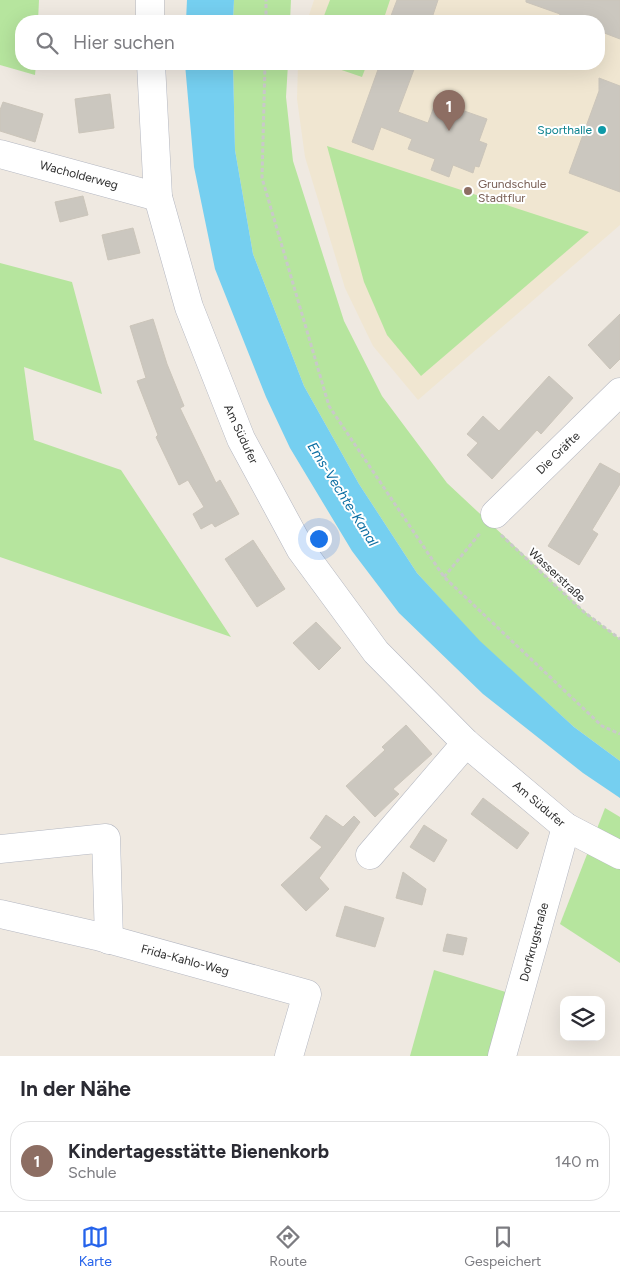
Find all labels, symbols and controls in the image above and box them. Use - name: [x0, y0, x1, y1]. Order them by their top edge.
- search box: [15, 15, 605, 70]
- icon: search: [33, 29, 61, 57]
- text: Hier suchen: [73, 31, 174, 54]
- pin: 1: [433, 90, 465, 131]
- place label: Sporthalle: [537, 123, 592, 137]
- marker: Sporthalle: [596, 124, 608, 136]
- street label: Wacholderweg: [38, 158, 120, 192]
- place label: Grundschule Stadtflur: [478, 177, 547, 205]
- marker: Grundschule Stadtflur: [462, 185, 474, 197]
- street label: Am Südufer: [221, 402, 261, 466]
- street label: Die Gräfte: [533, 428, 583, 477]
- water label: Ems-Vechte-Kanal: [304, 439, 382, 550]
- your location: [306, 526, 332, 552]
- street label: Wasserstraße: [526, 545, 589, 605]
- street label: Am Südufer: [510, 778, 568, 830]
- street label: Dorfkrugstraße: [517, 901, 551, 983]
- street label: Frida-Kahlo-Weg: [139, 942, 231, 978]
- map controls: [560, 996, 605, 1041]
- button: layers: [560, 996, 605, 1041]
- text: In der Nähe: [20, 1076, 131, 1101]
- text: Kindertagesstätte Bienenkorb: [68, 1140, 329, 1163]
- text: 1: [34, 1152, 40, 1171]
- text: 140 m: [555, 1152, 599, 1171]
- text: Schule: [68, 1163, 117, 1182]
- tab: Karte: [79, 1223, 112, 1270]
- tab: Route: [269, 1223, 307, 1270]
- tab: Gespeichert: [464, 1223, 541, 1270]

